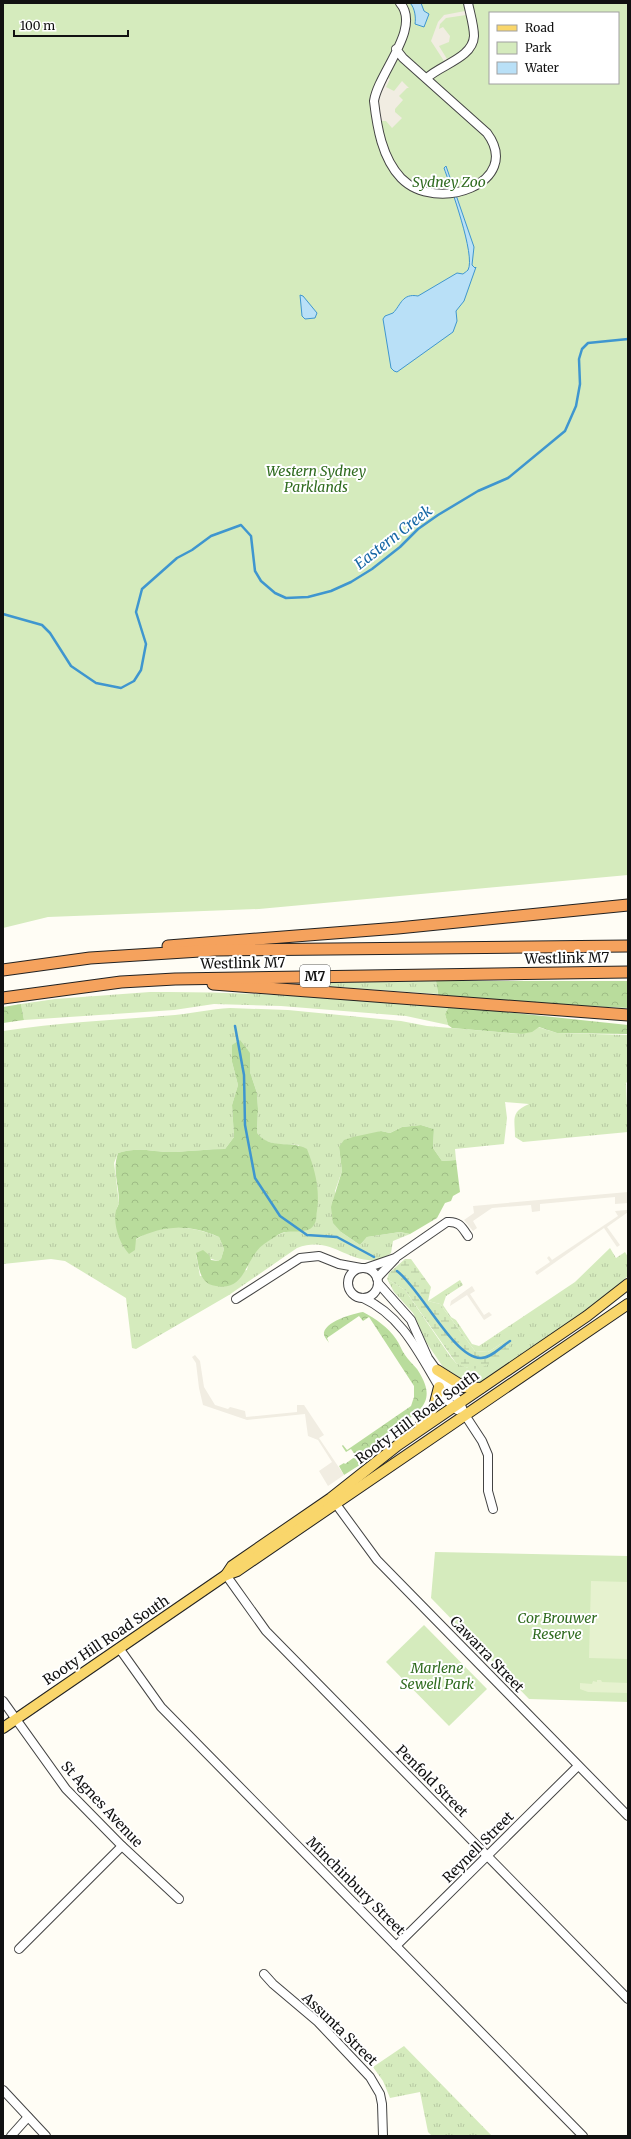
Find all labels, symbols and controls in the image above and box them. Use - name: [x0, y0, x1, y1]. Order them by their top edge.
- scale bar: [14, 12, 128, 38]
- legend: [489, 12, 619, 84]
- text: 100 m: [20, 18, 55, 33]
- text: Road: [525, 20, 554, 35]
- text: Park: [525, 40, 552, 55]
- text: Water: [524, 60, 560, 75]
- park label: Sydney Zoo: [412, 173, 486, 191]
- park label: Western Sydney Parklands: [266, 462, 366, 496]
- water label: Eastern Creek: [350, 500, 436, 573]
- street label: Westlink M7: [523, 948, 610, 968]
- street label: Westlink M7: [199, 953, 286, 973]
- road number: M7: [300, 965, 330, 987]
- street label: Rooty Hill Road South: [352, 1366, 482, 1468]
- street label: Rooty Hill Road South: [40, 1591, 172, 1689]
- park label: Cor Brouwer Reserve: [517, 1609, 597, 1643]
- street label: Cawarra Street: [446, 1612, 528, 1696]
- park label: Marlene Sewell Park: [400, 1659, 474, 1693]
- street label: Penfold Street: [392, 1741, 472, 1821]
- street label: St Agnes Avenue: [57, 1757, 147, 1851]
- street label: Reynell Street: [438, 1807, 518, 1887]
- street label: Minchinbury Street: [303, 1833, 410, 1940]
- street label: Assunta Street: [298, 1988, 382, 2070]

